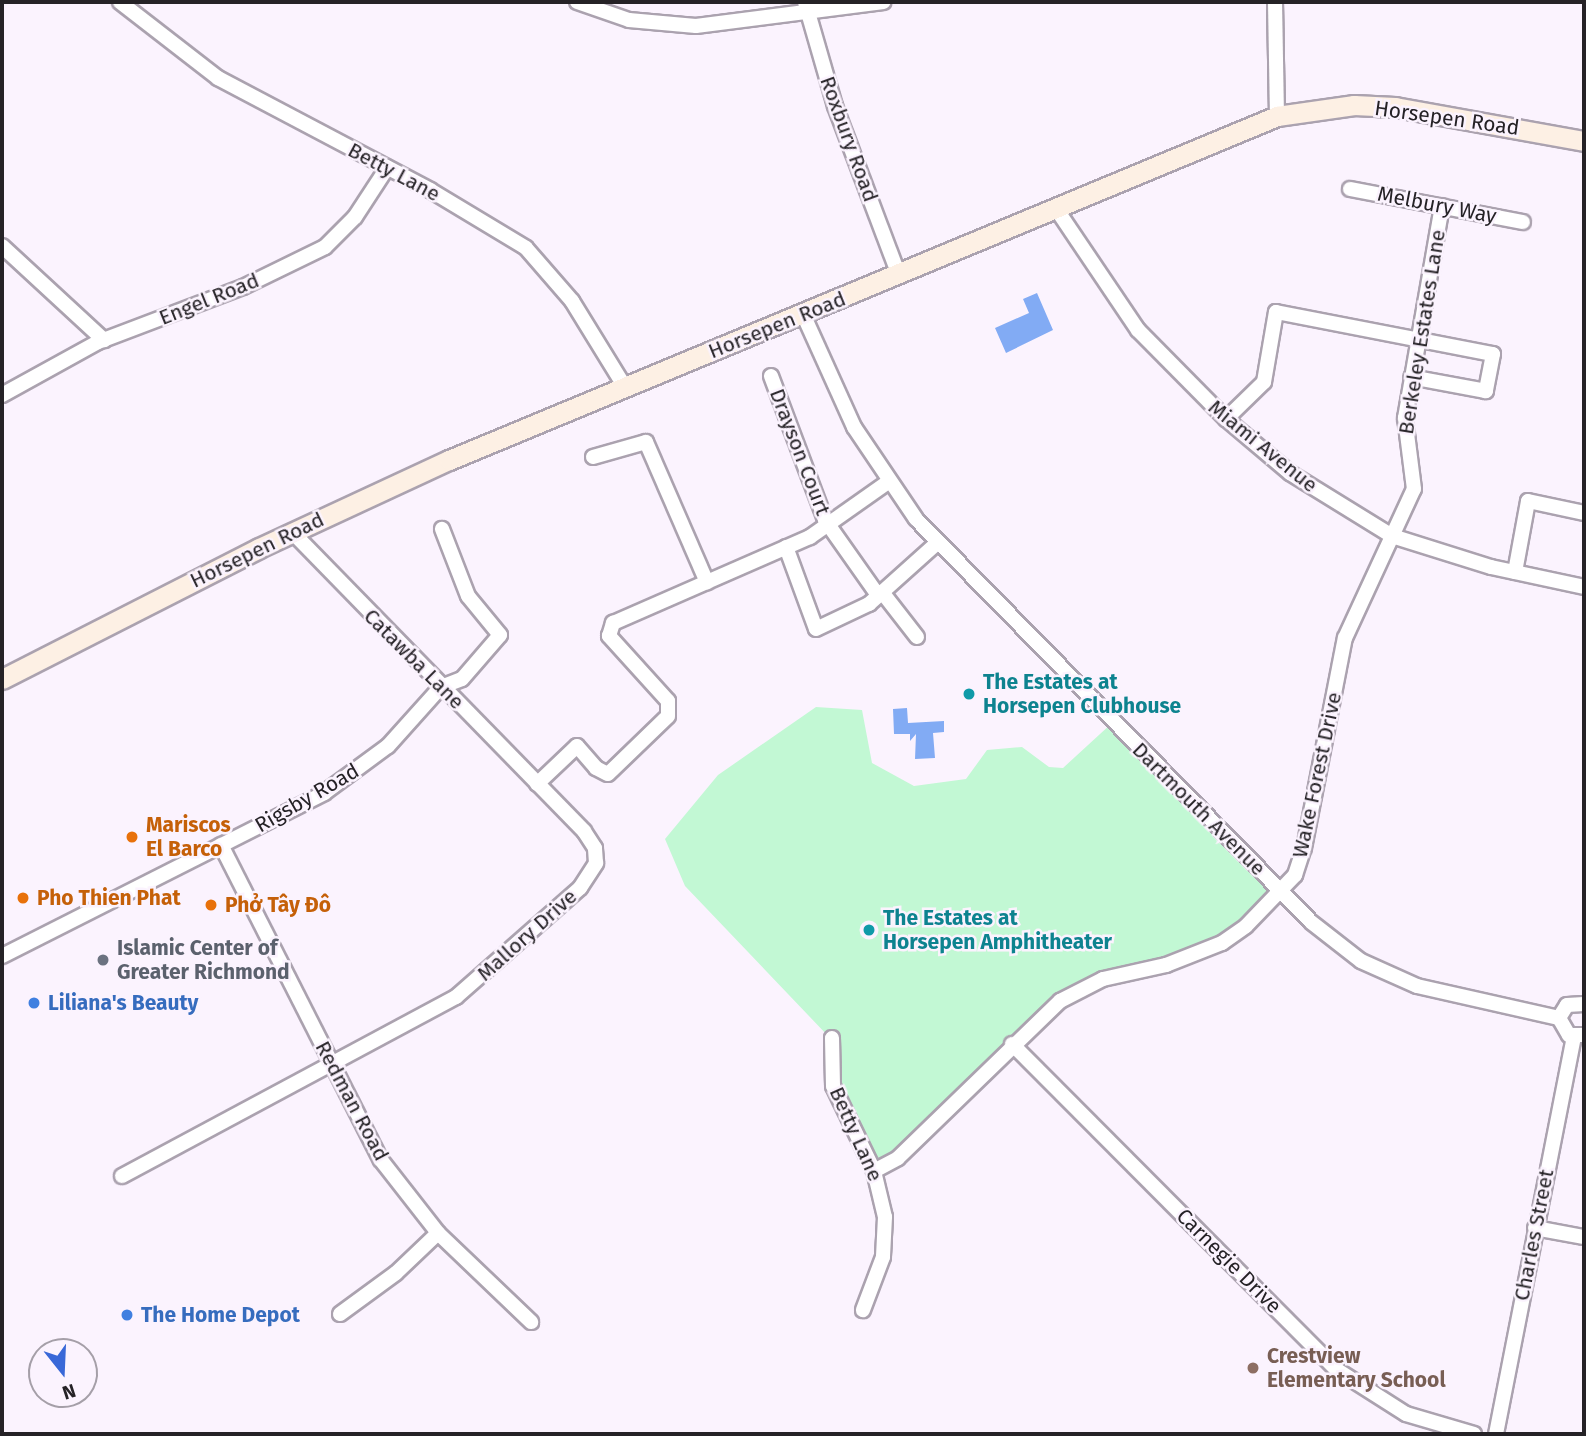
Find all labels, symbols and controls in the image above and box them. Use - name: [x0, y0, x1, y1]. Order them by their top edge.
- street label: Roxbury Road: [815, 73, 883, 205]
- street label: Horsepen Road: [1373, 95, 1521, 141]
- street label: Betty Lane: [344, 137, 444, 207]
- street label: Melbury Way: [1375, 181, 1499, 229]
- street label: Berkeley Estates Lane: [1393, 228, 1451, 436]
- street label: Engel Road: [155, 268, 263, 330]
- street label: Horsepen Road: [705, 286, 849, 364]
- street label: Drayson Court: [764, 385, 836, 519]
- street label: Miami Avenue: [1203, 394, 1323, 498]
- street label: Horsepen Road: [186, 507, 328, 593]
- street label: Catawba Lane: [359, 604, 469, 714]
- place label: The Estates at Horsepen Clubhouse: [983, 669, 1181, 719]
- marker: The Estates at Horsepen Clubhouse: [961, 686, 977, 702]
- street label: Wake Forest Drive: [1287, 690, 1347, 860]
- street label: Dartmouth Avenue: [1127, 737, 1271, 881]
- street label: Rigsby Road: [251, 758, 363, 838]
- place label: Mariscos El Barco: [146, 812, 231, 862]
- marker: Mariscos El Barco: [124, 829, 140, 845]
- street label: Mallory Drive: [472, 884, 582, 986]
- place label: Pho Thien Phat: [37, 885, 181, 911]
- marker: Pho Thien Phat: [15, 890, 31, 906]
- place label: Phở Tây Đô: [225, 892, 331, 918]
- marker: Phở Tây Đô: [203, 897, 219, 913]
- place label: The Estates at Horsepen Amphitheater: [883, 905, 1112, 955]
- marker: The Estates at Horsepen Amphitheater: [861, 922, 877, 938]
- place label: Islamic Center of Greater Richmond: [117, 935, 290, 985]
- marker: Islamic Center of Greater Richmond: [95, 952, 111, 968]
- place label: Liliana's Beauty: [48, 990, 198, 1016]
- marker: Liliana's Beauty: [26, 995, 42, 1011]
- street label: Redman Road: [310, 1037, 394, 1165]
- street label: Betty Lane: [824, 1083, 888, 1185]
- street label: Charles Street: [1509, 1167, 1559, 1303]
- street label: Carnegie Drive: [1171, 1203, 1287, 1319]
- place label: The Home Depot: [141, 1302, 300, 1328]
- marker: The Home Depot: [119, 1307, 135, 1323]
- north arrow: [28, 1338, 98, 1408]
- place label: Crestview Elementary School: [1267, 1343, 1446, 1393]
- marker: Crestview Elementary School: [1245, 1360, 1261, 1376]
- text: N: [59, 1379, 79, 1404]

